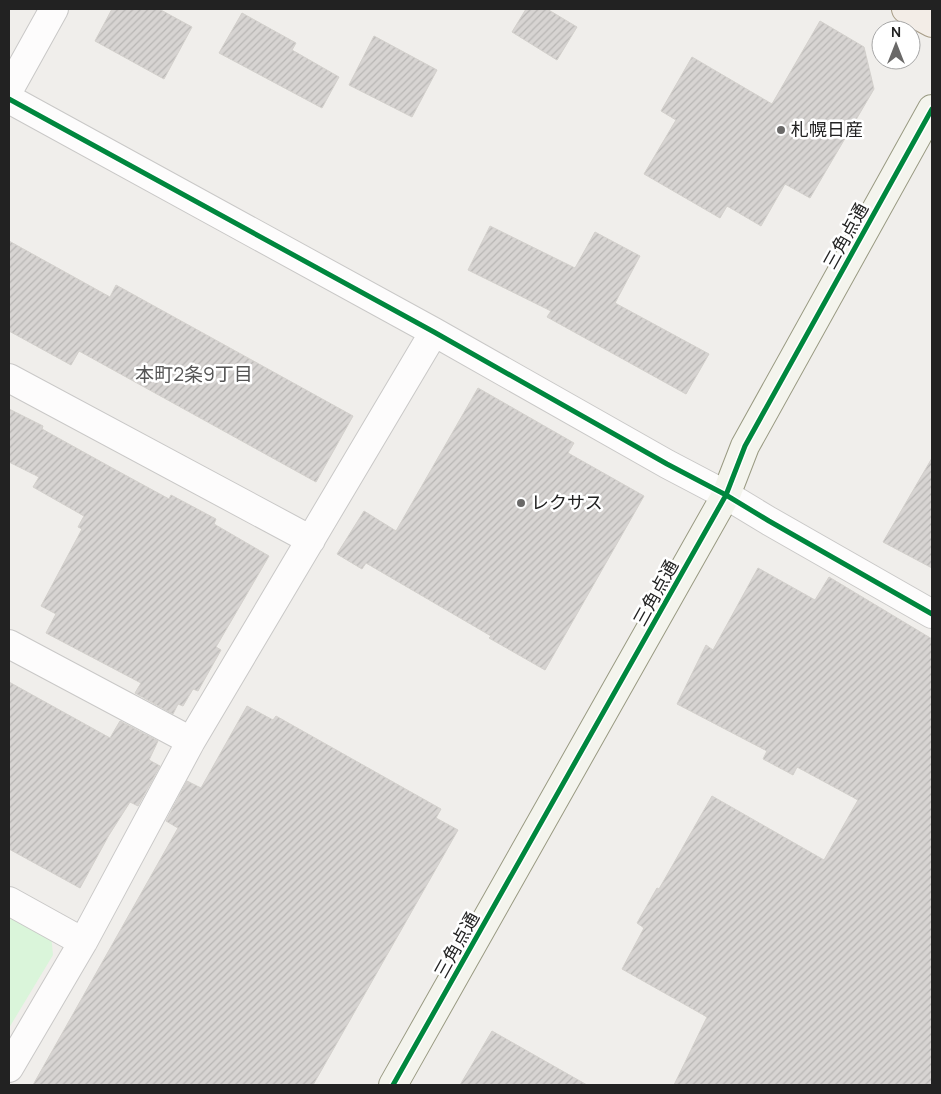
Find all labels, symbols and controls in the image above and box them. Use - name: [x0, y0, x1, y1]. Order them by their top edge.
- north arrow: [871, 20, 921, 70]
- text: N: [891, 22, 901, 41]
- place label: 札幌日産: [791, 117, 863, 141]
- marker: 札幌日産: [775, 124, 787, 136]
- street label: 三角点通: [817, 198, 873, 273]
- district label: 本町2条9丁目: [135, 361, 253, 387]
- place label: レクサス: [531, 490, 603, 514]
- marker: レクサス: [515, 497, 527, 509]
- street label: 三角点通: [627, 555, 683, 630]
- street label: 三角点通: [428, 907, 484, 982]

